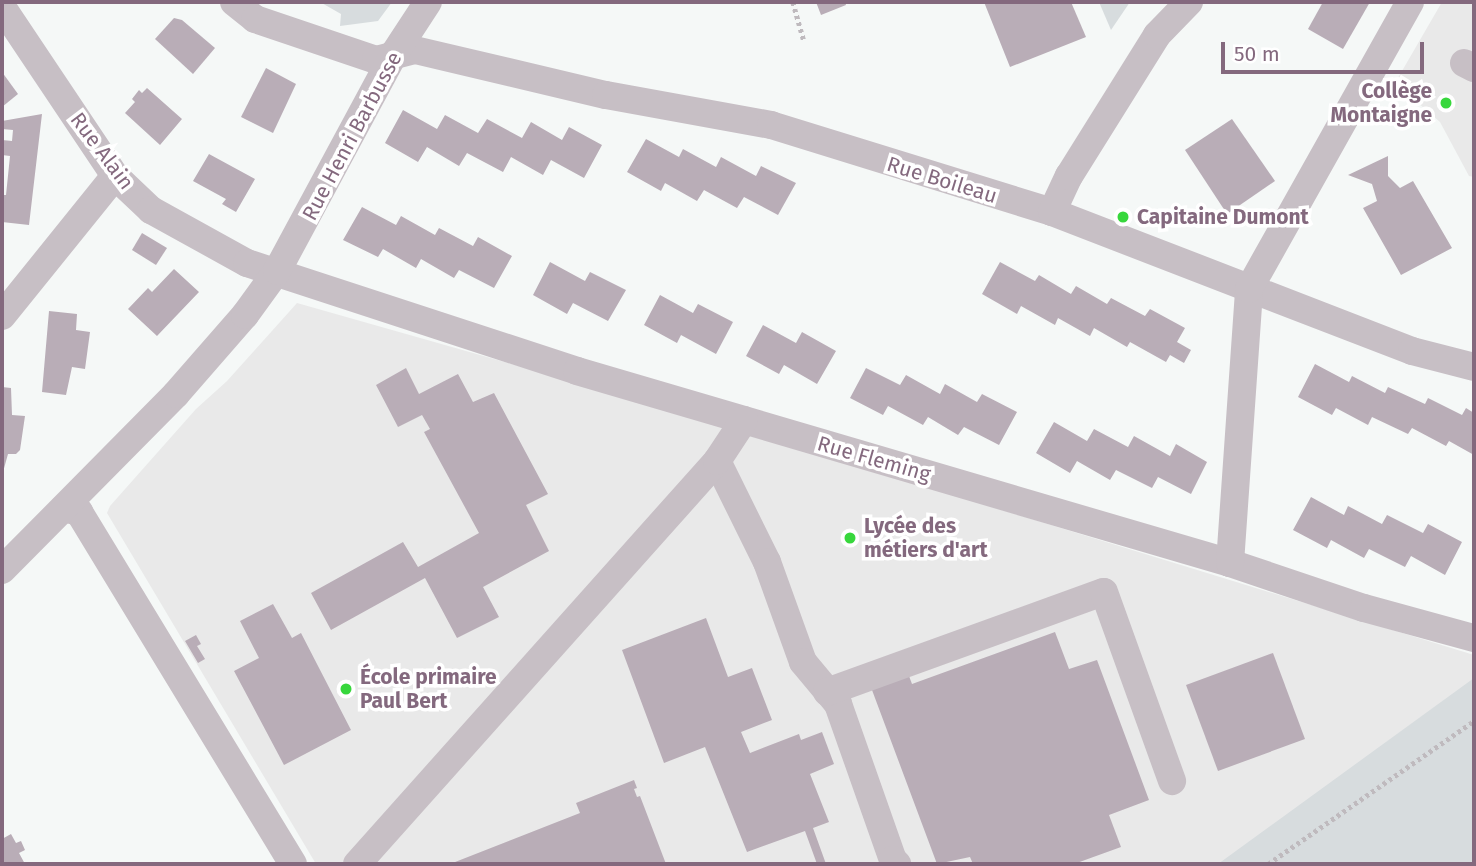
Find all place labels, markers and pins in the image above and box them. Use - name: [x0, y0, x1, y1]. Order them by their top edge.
- place label: Collège Montaigne: [1331, 78, 1432, 128]
- marker: Collège Montaigne: [1438, 95, 1454, 111]
- place label: Capitaine Dumont: [1137, 204, 1309, 230]
- marker: Capitaine Dumont: [1115, 209, 1131, 225]
- place label: Lycée des métiers d'art: [864, 513, 988, 563]
- marker: Lycée des métiers d'art: [842, 530, 858, 546]
- place label: École primaire Paul Bert: [360, 664, 497, 714]
- marker: École primaire Paul Bert: [338, 681, 354, 697]

